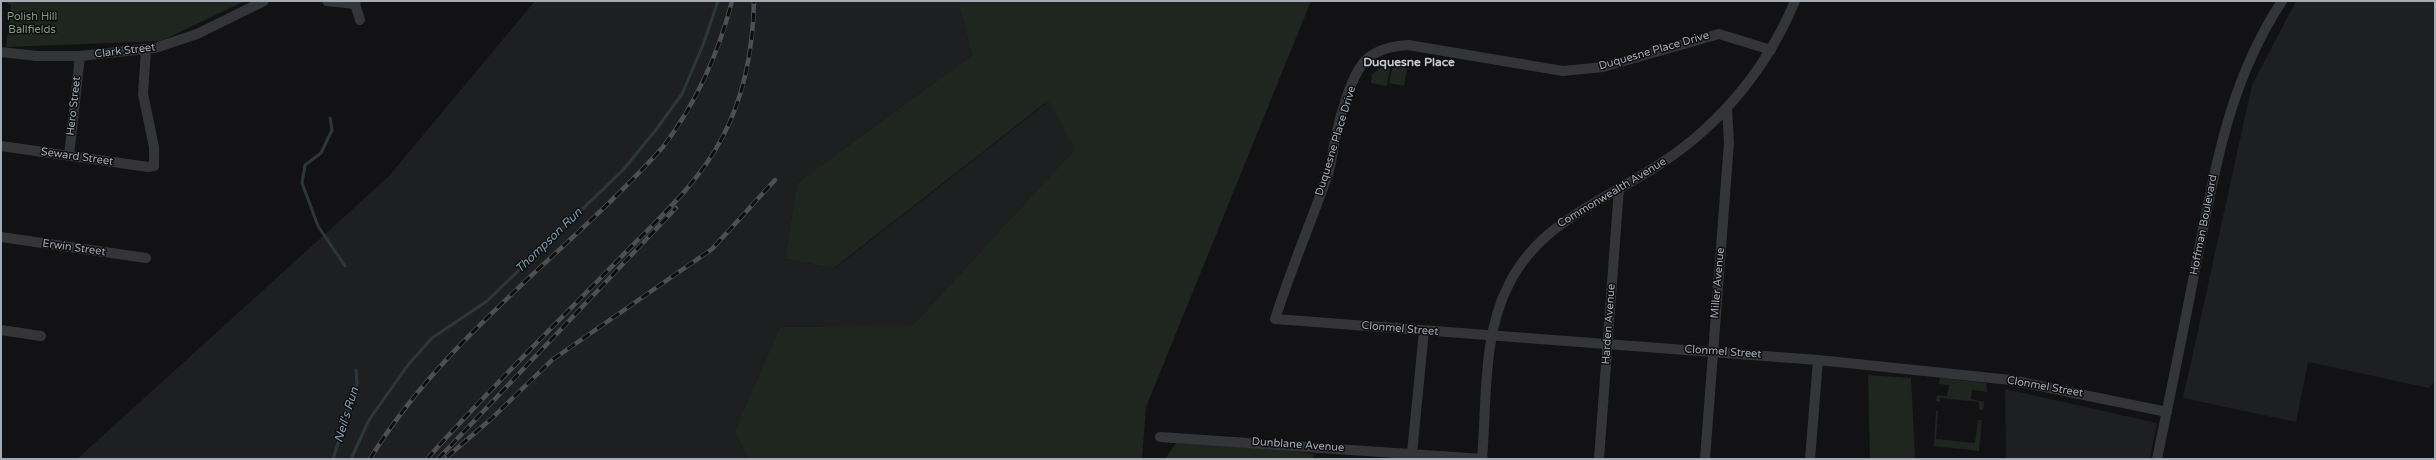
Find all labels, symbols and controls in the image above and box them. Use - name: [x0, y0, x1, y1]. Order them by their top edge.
- park label: Polish Hill Ballfields: [7, 10, 57, 36]
- street label: Duquesne Place Drive: [1597, 29, 1711, 73]
- street label: Clark Street: [94, 41, 156, 61]
- district label: Duquesne Place: [1363, 56, 1455, 70]
- street label: Hero Street: [64, 76, 84, 136]
- street label: Duquesne Place Drive: [1313, 85, 1359, 197]
- street label: Seward Street: [40, 145, 114, 169]
- street label: Commonwealth Avenue: [1555, 155, 1669, 231]
- street label: Hoffman Boulevard: [2188, 174, 2220, 276]
- water label: Thompson Run: [513, 206, 585, 276]
- street label: Erwin Street: [42, 237, 106, 259]
- street label: Miller Avenue: [1708, 247, 1728, 319]
- street label: Harden Avenue: [1600, 283, 1618, 365]
- street label: Clonmel Street: [1361, 319, 1439, 339]
- street label: Clonmel Street: [1684, 343, 1762, 361]
- street label: Clonmel Street: [2006, 374, 2084, 400]
- water label: Neil's Run: [332, 386, 362, 444]
- street label: Dunblane Avenue: [1251, 435, 1345, 455]

